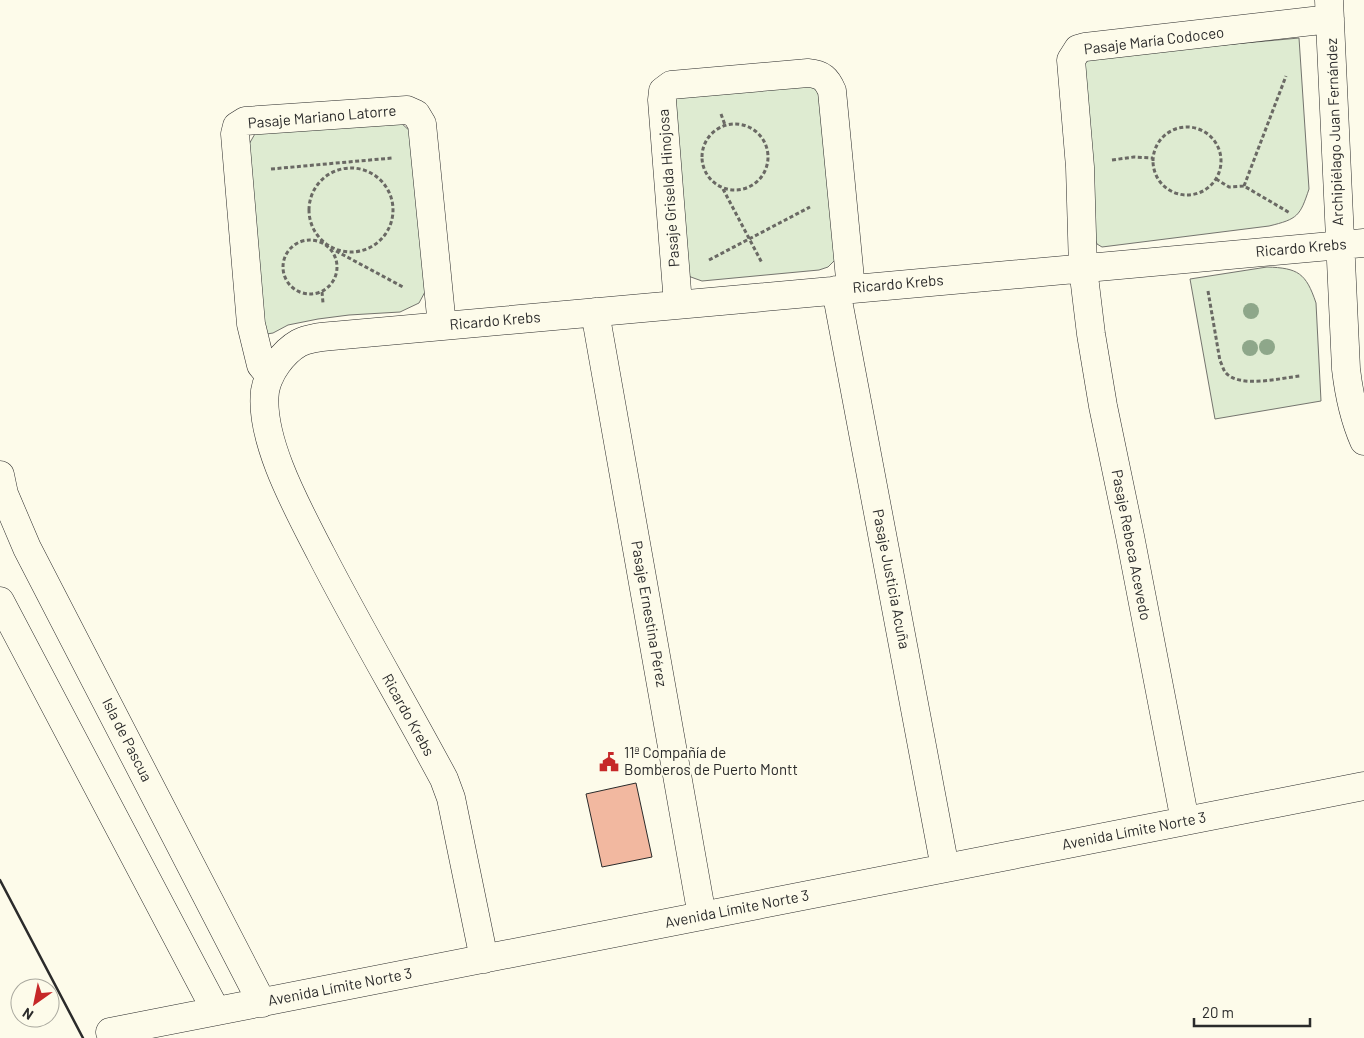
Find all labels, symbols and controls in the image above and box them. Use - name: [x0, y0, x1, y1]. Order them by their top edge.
- street label: Pasaje María Codoceo: [1083, 22, 1225, 58]
- street label: Archipiélago Juan Fernández: [1322, 37, 1346, 226]
- street label: Pasaje Mariano Latorre: [247, 101, 397, 131]
- street label: Pasaje Griselda Hinojosa: [653, 108, 683, 268]
- street label: Ricardo Krebs: [1255, 234, 1347, 260]
- street label: Ricardo Krebs: [852, 270, 944, 296]
- street label: Ricardo Krebs: [449, 307, 541, 333]
- street label: Pasaje Rebeca Acevedo: [1109, 468, 1155, 622]
- street label: Pasaje Justicia Acuña: [870, 507, 914, 650]
- street label: Pasaje Ernestina Pérez: [628, 539, 672, 689]
- street label: Ricardo Krebs: [379, 670, 439, 759]
- street label: Isla de Pascua: [99, 695, 157, 784]
- place label: 11ª Compañía de Bomberos de Puerto Montt: [624, 743, 798, 778]
- public building icon: 11ª Compañía de Bomberos de Puerto Montt: [598, 751, 620, 773]
- street label: Avenida Límite Norte 3: [1060, 807, 1207, 853]
- street label: Avenida Límite Norte 3: [663, 885, 810, 931]
- street label: Avenida Límite Norte 3: [266, 963, 413, 1009]
- north arrow: [10, 978, 60, 1028]
- scale bar: [1194, 996, 1310, 1028]
- text: 20 m: [1202, 1003, 1234, 1021]
- text: N: [19, 1005, 36, 1024]

